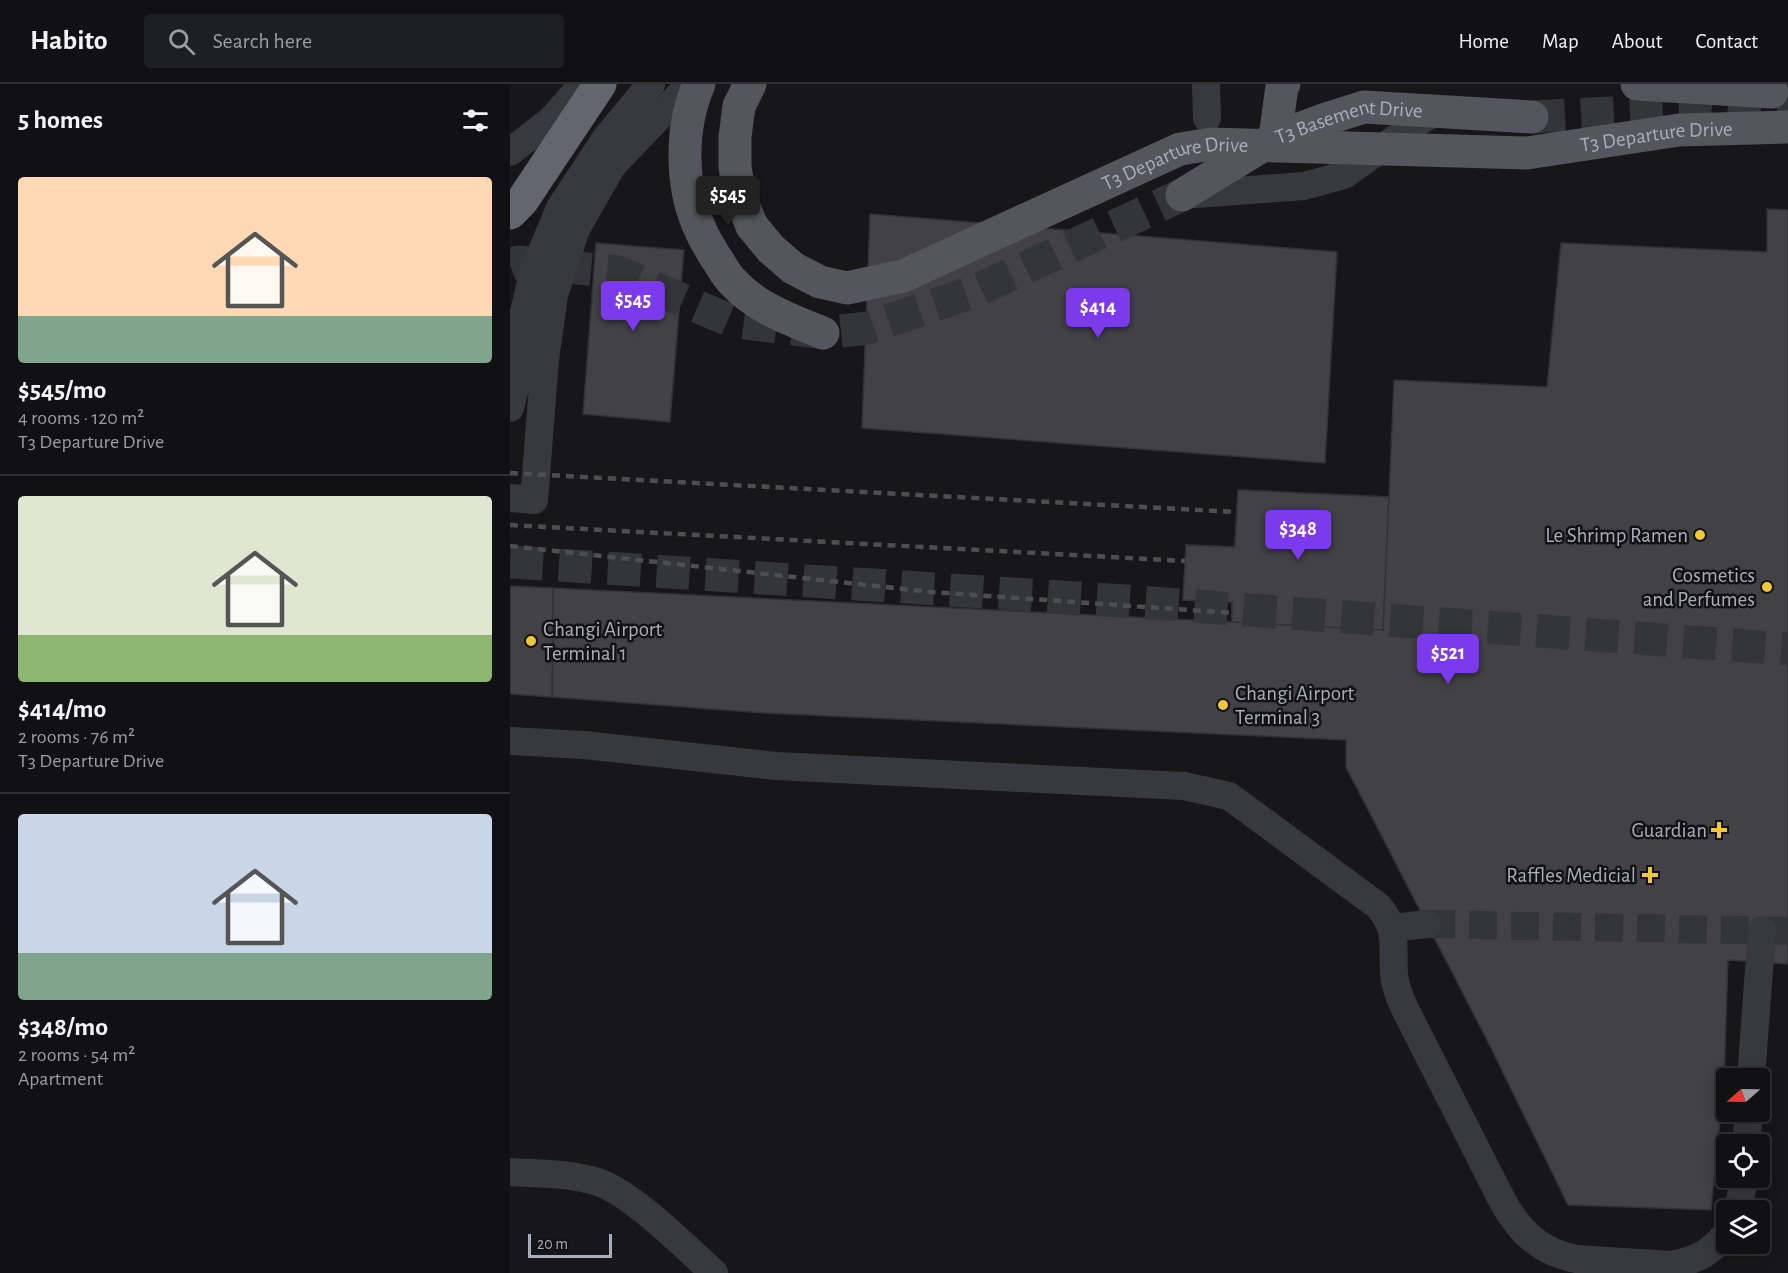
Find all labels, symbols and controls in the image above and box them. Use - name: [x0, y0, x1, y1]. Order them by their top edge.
- search box: [144, 14, 564, 68]
- icon: search: [165, 25, 198, 58]
- text: Habito: [30, 27, 108, 55]
- text: Search here: [213, 30, 312, 52]
- text: Home: [1458, 31, 1509, 52]
- text: Map: [1542, 31, 1579, 52]
- text: About: [1612, 31, 1662, 52]
- text: Contact: [1695, 31, 1758, 52]
- street label: T3 Basement Drive: [1272, 96, 1423, 148]
- icon: filters: [459, 104, 492, 137]
- text: 5 homes: [18, 107, 103, 133]
- street label: T3 Departure Drive: [1579, 118, 1733, 155]
- street label: T3 Departure Drive: [1099, 133, 1249, 194]
- pin: $545: [692, 176, 764, 227]
- text: $545: [710, 185, 746, 205]
- icon: home: [201, 216, 309, 324]
- pin: $545: [597, 281, 669, 332]
- pin: $414: [1062, 288, 1134, 339]
- text: $545: [615, 290, 651, 310]
- text: $414: [1080, 297, 1116, 317]
- text: $545/mo: [18, 377, 106, 403]
- text: 4 rooms · 120 m²: [18, 408, 144, 428]
- text: T3 Departure Drive: [18, 432, 164, 452]
- pin: $348: [1262, 510, 1334, 561]
- text: $348: [1279, 519, 1317, 539]
- place label: Le Shrimp Ramen: [1545, 525, 1688, 546]
- marker: Le Shrimp Ramen: [1693, 528, 1707, 542]
- icon: home: [201, 535, 309, 643]
- place label: Cosmetics and Perfumes: [1643, 565, 1755, 610]
- marker: Cosmetics and Perfumes: [1760, 580, 1774, 594]
- place label: Changi Airport Terminal 1: [543, 619, 663, 664]
- marker: Changi Airport Terminal 1: [524, 634, 538, 648]
- pin: $521: [1412, 634, 1484, 685]
- text: $521: [1431, 643, 1465, 663]
- place label: Changi Airport Terminal 3: [1235, 683, 1355, 728]
- text: $414/mo: [18, 696, 106, 722]
- marker: Changi Airport Terminal 3: [1216, 698, 1230, 712]
- text: 2 rooms · 76 m²: [18, 727, 135, 747]
- text: T3 Departure Drive: [18, 751, 164, 771]
- place label: Guardian: [1632, 820, 1707, 841]
- marker: Guardian: [1712, 823, 1726, 837]
- icon: home: [201, 853, 309, 961]
- place label: Raffles Medicial: [1506, 865, 1636, 886]
- marker: Raffles Medicial: [1641, 866, 1659, 884]
- text: $348/mo: [18, 1014, 108, 1040]
- text: 2 rooms · 54 m²: [18, 1045, 135, 1065]
- north arrow: [1716, 1068, 1770, 1122]
- map controls: [1716, 1068, 1770, 1254]
- text: Apartment: [18, 1069, 103, 1089]
- button: locate: [1716, 1134, 1770, 1188]
- button: layers: [1716, 1200, 1770, 1254]
- scale bar: [528, 1231, 612, 1258]
- text: 20 m: [537, 1236, 568, 1252]

